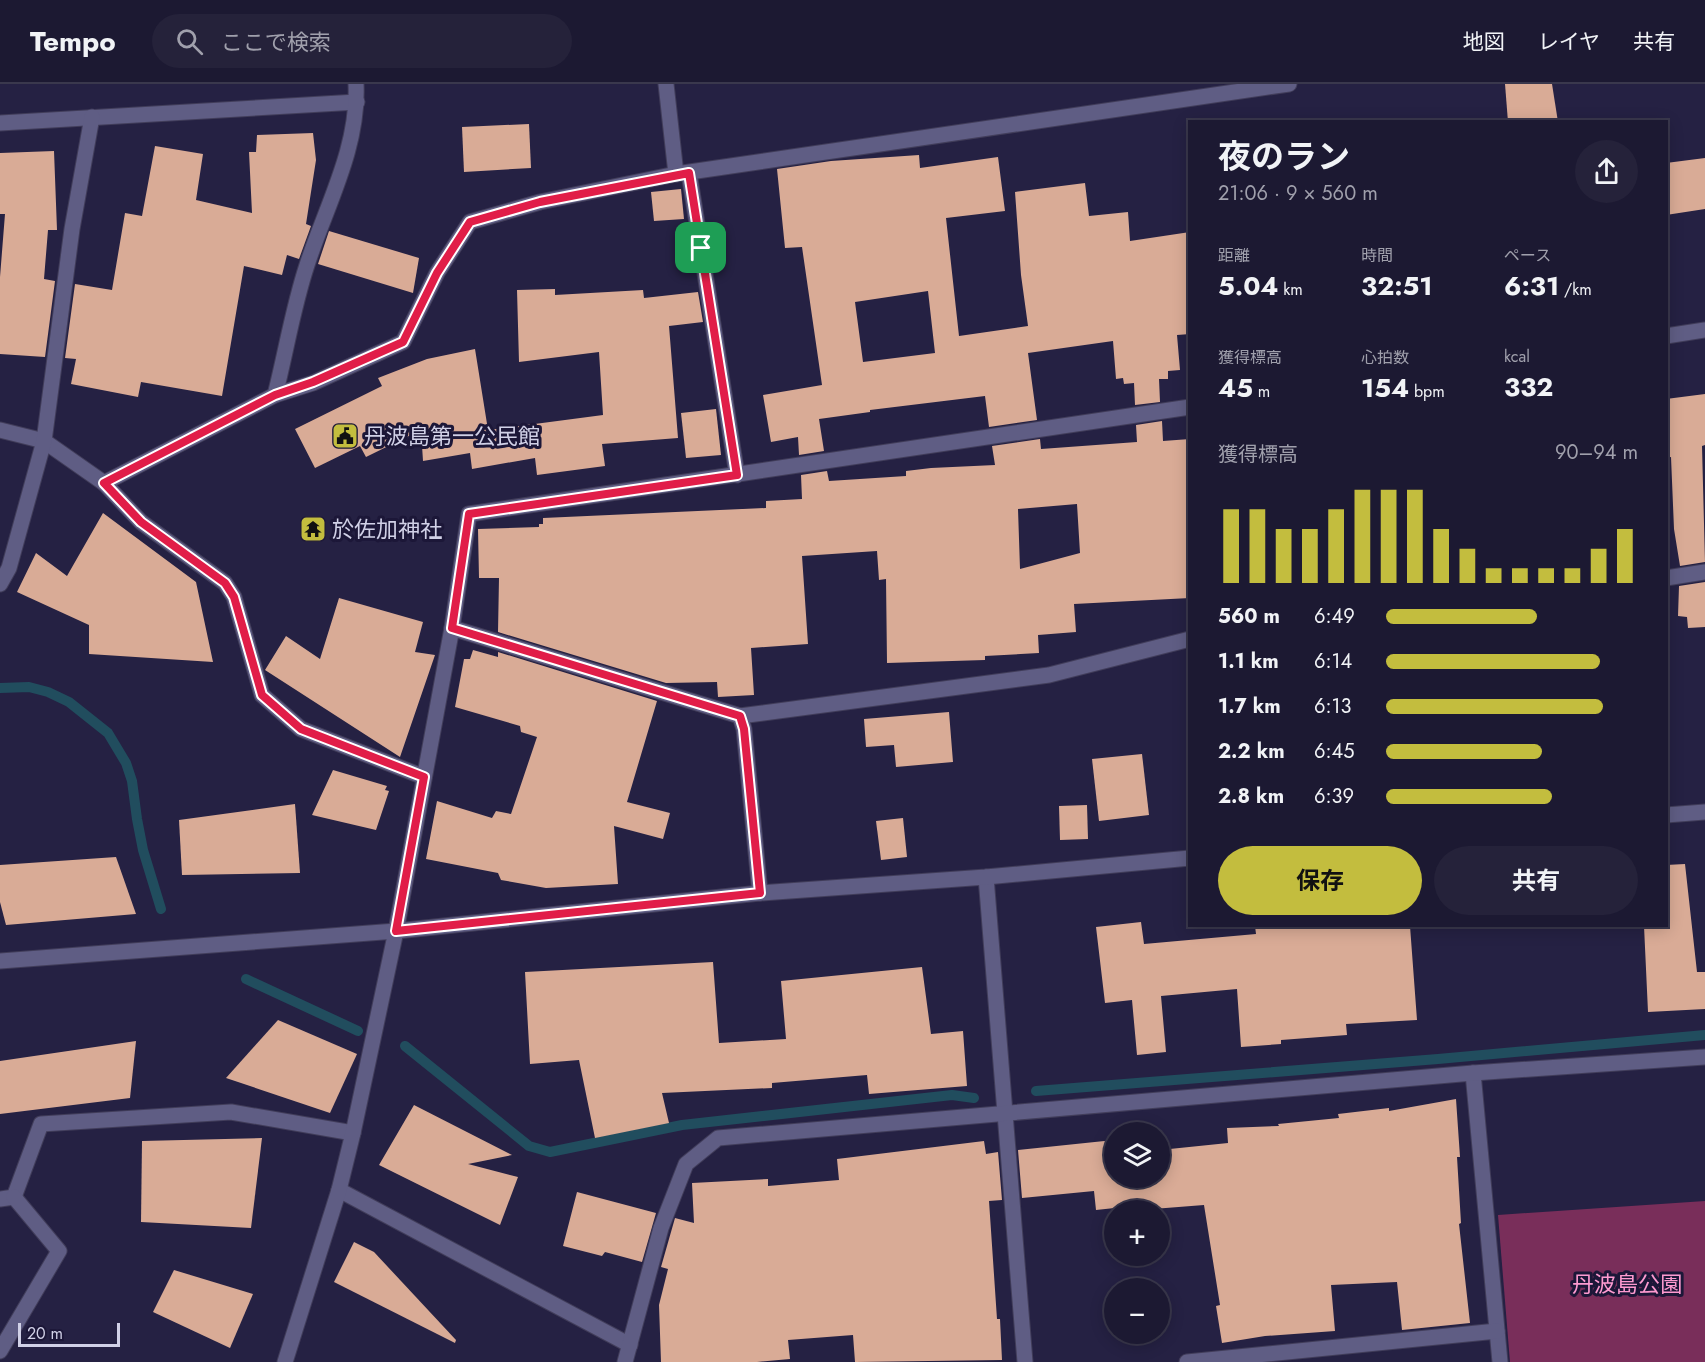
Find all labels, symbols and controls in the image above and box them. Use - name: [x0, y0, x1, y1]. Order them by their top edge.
- search box: [152, 14, 572, 68]
- text: Tempo: [30, 21, 116, 62]
- icon: search: [173, 25, 206, 58]
- text: ここで検索: [221, 26, 331, 58]
- text: 地図: [1463, 27, 1505, 57]
- text: レイヤ: [1538, 27, 1600, 57]
- text: 共有: [1633, 27, 1675, 57]
- text: 夜のラン: [1218, 133, 1350, 180]
- button: share: [1575, 140, 1638, 203]
- text: 21:06 · 9 × 560 m: [1218, 179, 1378, 208]
- pin: [675, 222, 726, 273]
- icon: arrive: [684, 231, 717, 264]
- text: 距離: [1218, 244, 1250, 267]
- text: 時間: [1361, 244, 1393, 267]
- text: ペース: [1504, 244, 1551, 267]
- text: 5.04: [1218, 267, 1279, 305]
- text: 32:51: [1361, 267, 1433, 305]
- text: 6:31: [1504, 267, 1559, 305]
- text: km: [1279, 278, 1303, 301]
- text: /km: [1559, 278, 1592, 301]
- text: kcal: [1504, 345, 1530, 368]
- text: 獲得標高: [1218, 346, 1282, 369]
- text: 心拍数: [1361, 346, 1409, 369]
- text: 332: [1504, 368, 1553, 406]
- text: 45: [1218, 369, 1253, 407]
- text: 154: [1361, 369, 1409, 407]
- text: m: [1253, 380, 1270, 403]
- text: bpm: [1409, 380, 1445, 403]
- place label: 丹波島第一公民館: [364, 420, 540, 452]
- public building icon: 丹波島第一公民館: [330, 421, 360, 451]
- text: 90–94 m: [1555, 438, 1638, 467]
- text: 獲得標高: [1218, 440, 1298, 469]
- place label: 於佐加神社: [332, 513, 442, 545]
- temple icon: 於佐加神社: [298, 514, 328, 544]
- text: 560 m: [1218, 602, 1280, 631]
- text: 6:49: [1314, 602, 1355, 631]
- text: 1.1 km: [1218, 647, 1279, 676]
- text: 6:14: [1314, 647, 1352, 676]
- text: 1.7 km: [1218, 692, 1281, 721]
- text: 6:13: [1314, 692, 1351, 721]
- text: 2.2 km: [1218, 737, 1285, 766]
- text: 6:45: [1314, 737, 1354, 766]
- text: 2.8 km: [1218, 782, 1284, 811]
- text: 6:39: [1314, 782, 1354, 811]
- button: 保存: [1218, 846, 1422, 915]
- button: 共有: [1434, 846, 1638, 915]
- map controls: [1104, 1122, 1170, 1344]
- button: layers: [1104, 1122, 1170, 1188]
- button: +: [1104, 1200, 1170, 1266]
- park label: 丹波島公園: [1572, 1268, 1682, 1300]
- button: −: [1104, 1278, 1170, 1344]
- scale bar: [18, 1320, 120, 1348]
- text: 20 m: [27, 1322, 63, 1345]

